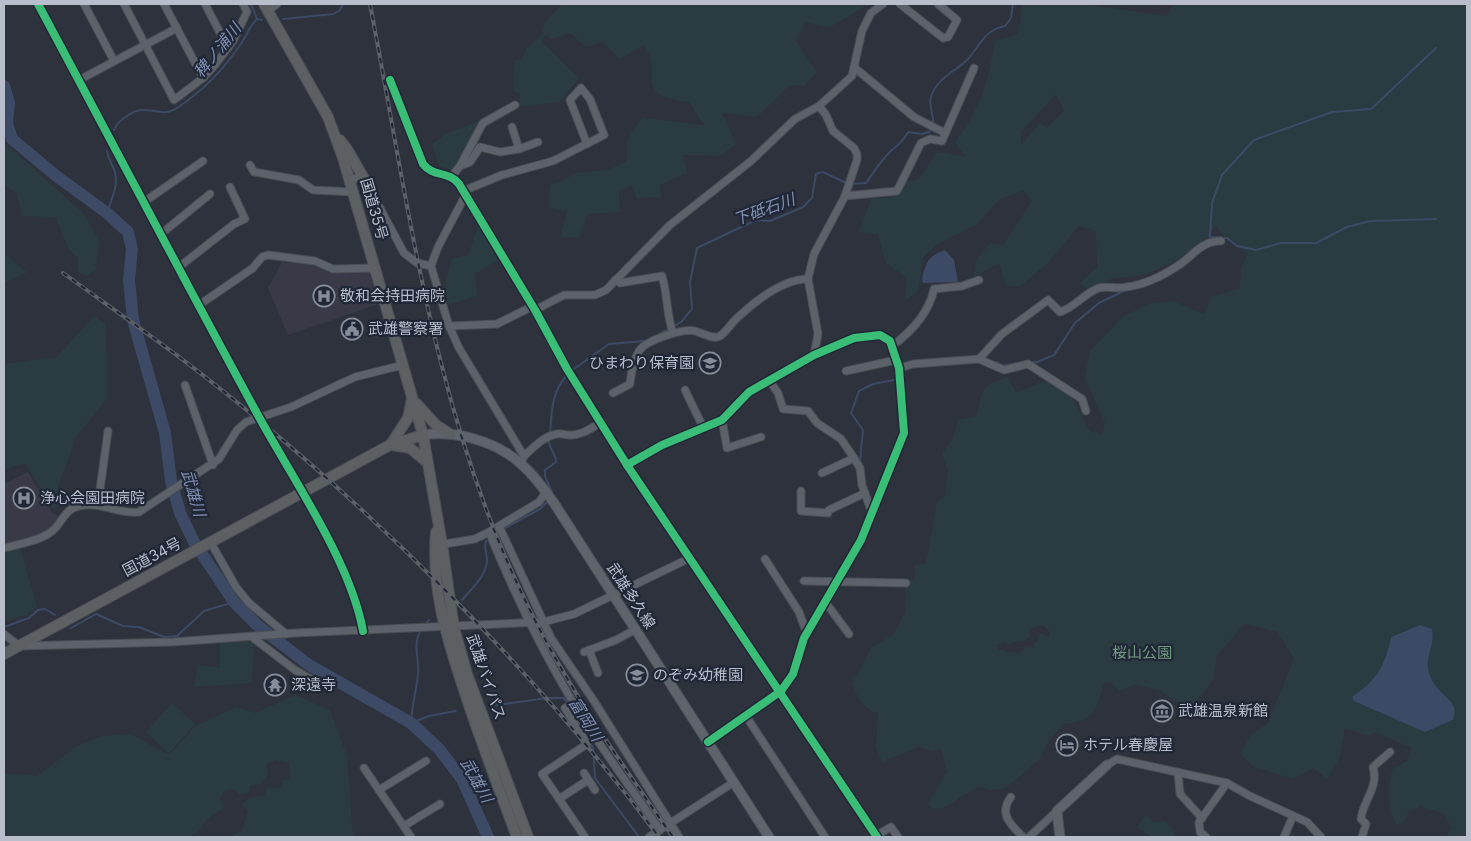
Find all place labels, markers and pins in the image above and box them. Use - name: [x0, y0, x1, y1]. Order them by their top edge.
- hospital icon: 敬和会持田病院: [312, 284, 336, 308]
- place label: 敬和会持田病院: [340, 286, 445, 305]
- public building icon: 武雄警察署: [340, 317, 364, 341]
- place label: 武雄警察署: [368, 319, 443, 338]
- school or university icon: ひまわり保育園: [698, 351, 722, 375]
- place label: ひまわり保育園: [589, 353, 694, 372]
- hospital icon: 浄心会園田病院: [12, 486, 36, 510]
- place label: 浄心会園田病院: [40, 488, 145, 507]
- school or university icon: のぞみ幼稚園: [625, 663, 649, 687]
- place label: のぞみ幼稚園: [653, 665, 743, 684]
- temple icon: 深遠寺: [263, 673, 287, 697]
- place label: 深遠寺: [291, 675, 336, 694]
- museum icon: 武雄温泉新館: [1150, 699, 1174, 723]
- place label: 武雄温泉新館: [1178, 701, 1268, 720]
- hotel icon: ホテル春慶屋: [1055, 733, 1079, 757]
- place label: ホテル春慶屋: [1083, 735, 1173, 754]

